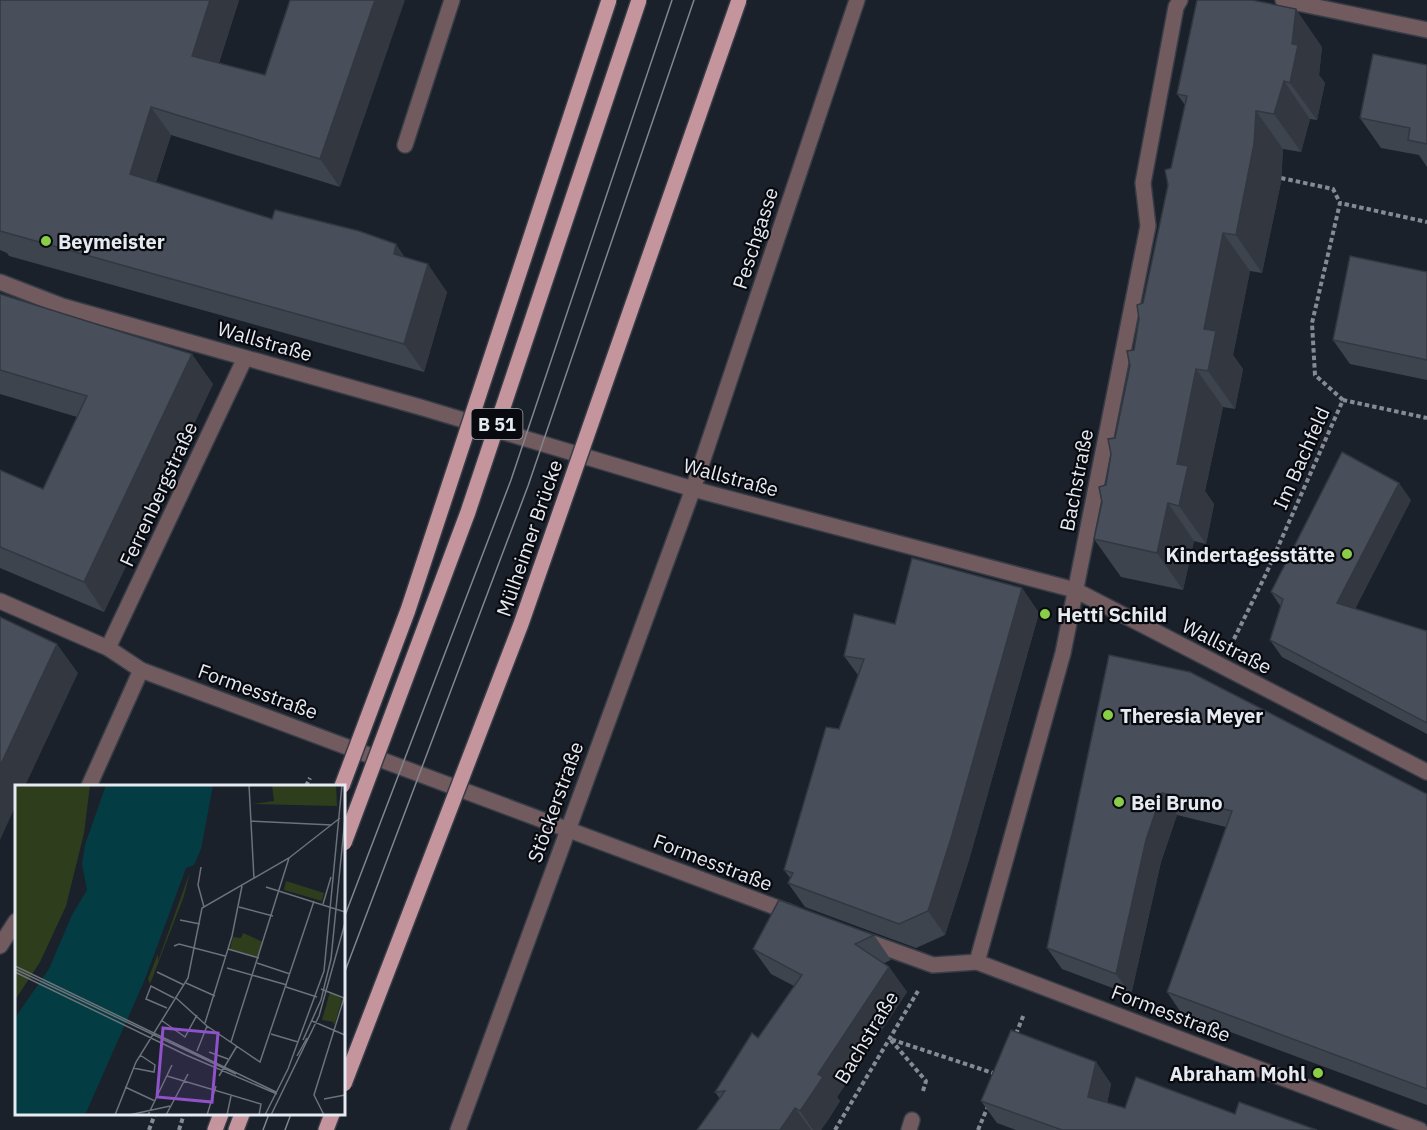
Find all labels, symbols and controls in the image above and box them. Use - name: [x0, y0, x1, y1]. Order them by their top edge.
- street label: Peschgasse: [726, 184, 784, 292]
- place label: Beymeister: [58, 228, 165, 255]
- marker: Beymeister: [39, 234, 53, 248]
- street label: Wallstraße: [214, 315, 316, 367]
- street label: Im Bachfeld: [1266, 402, 1336, 514]
- road number: B 51: [472, 409, 522, 439]
- street label: Ferrenbergstraße: [113, 417, 203, 571]
- street label: Bachstraße: [1053, 427, 1099, 533]
- street label: Wallstraße: [680, 451, 782, 503]
- street label: Mülheimer Brücke: [490, 456, 568, 620]
- place label: Kindertagesstätte: [1166, 541, 1335, 568]
- marker: Kindertagesstätte: [1340, 547, 1354, 561]
- place label: Hetti Schild: [1057, 601, 1167, 628]
- marker: Hetti Schild: [1038, 607, 1052, 621]
- street label: Wallstraße: [1177, 612, 1277, 680]
- street label: Formesstraße: [194, 657, 322, 725]
- place label: Theresia Meyer: [1120, 702, 1263, 729]
- marker: Theresia Meyer: [1101, 708, 1115, 722]
- street label: Stöckerstraße: [521, 738, 589, 866]
- inset map: [15, 785, 345, 1115]
- place label: Bei Bruno: [1131, 789, 1223, 816]
- marker: Bei Bruno: [1112, 795, 1126, 809]
- street label: Formesstraße: [650, 827, 776, 897]
- street label: Formesstraße: [1108, 978, 1234, 1048]
- street label: Bachstraße: [828, 986, 904, 1088]
- place label: Abraham Mohl: [1169, 1060, 1306, 1087]
- marker: Abraham Mohl: [1311, 1066, 1325, 1080]

